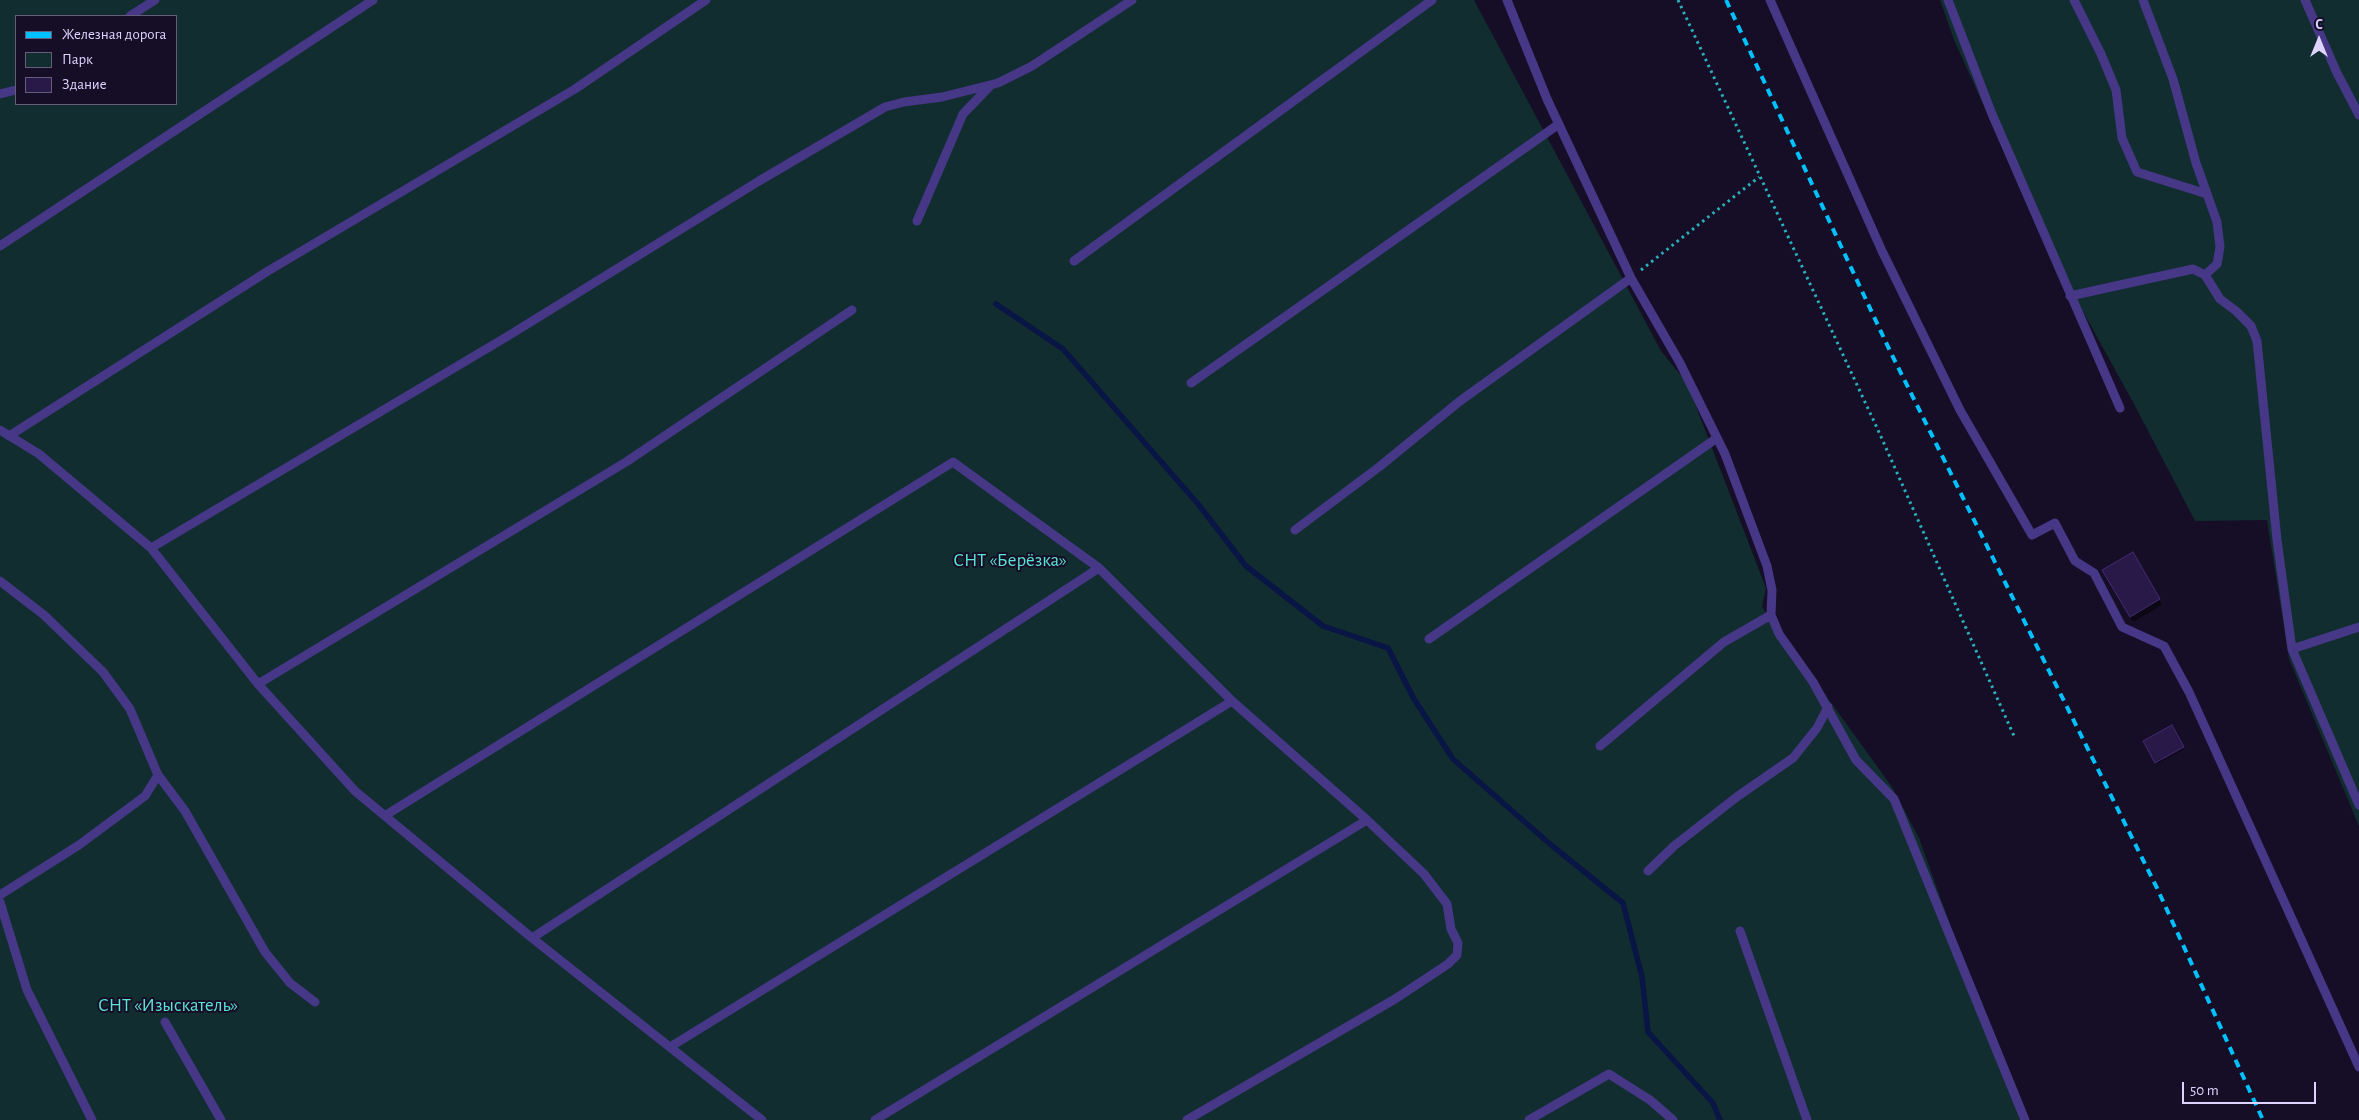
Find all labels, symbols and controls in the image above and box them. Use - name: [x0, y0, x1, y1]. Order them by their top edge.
- legend: [15, 15, 178, 105]
- north arrow: [2294, 15, 2344, 65]
- text: С: [2315, 18, 2323, 32]
- text: Железная дорога: [62, 27, 166, 42]
- text: Парк: [62, 52, 93, 67]
- text: Здание: [62, 77, 107, 92]
- park label: СНТ «Берёзка»: [953, 549, 1067, 571]
- park label: СНТ «Изыскатель»: [98, 994, 238, 1016]
- scale bar: [2184, 1072, 2318, 1104]
- text: 50 m: [2190, 1083, 2219, 1098]

